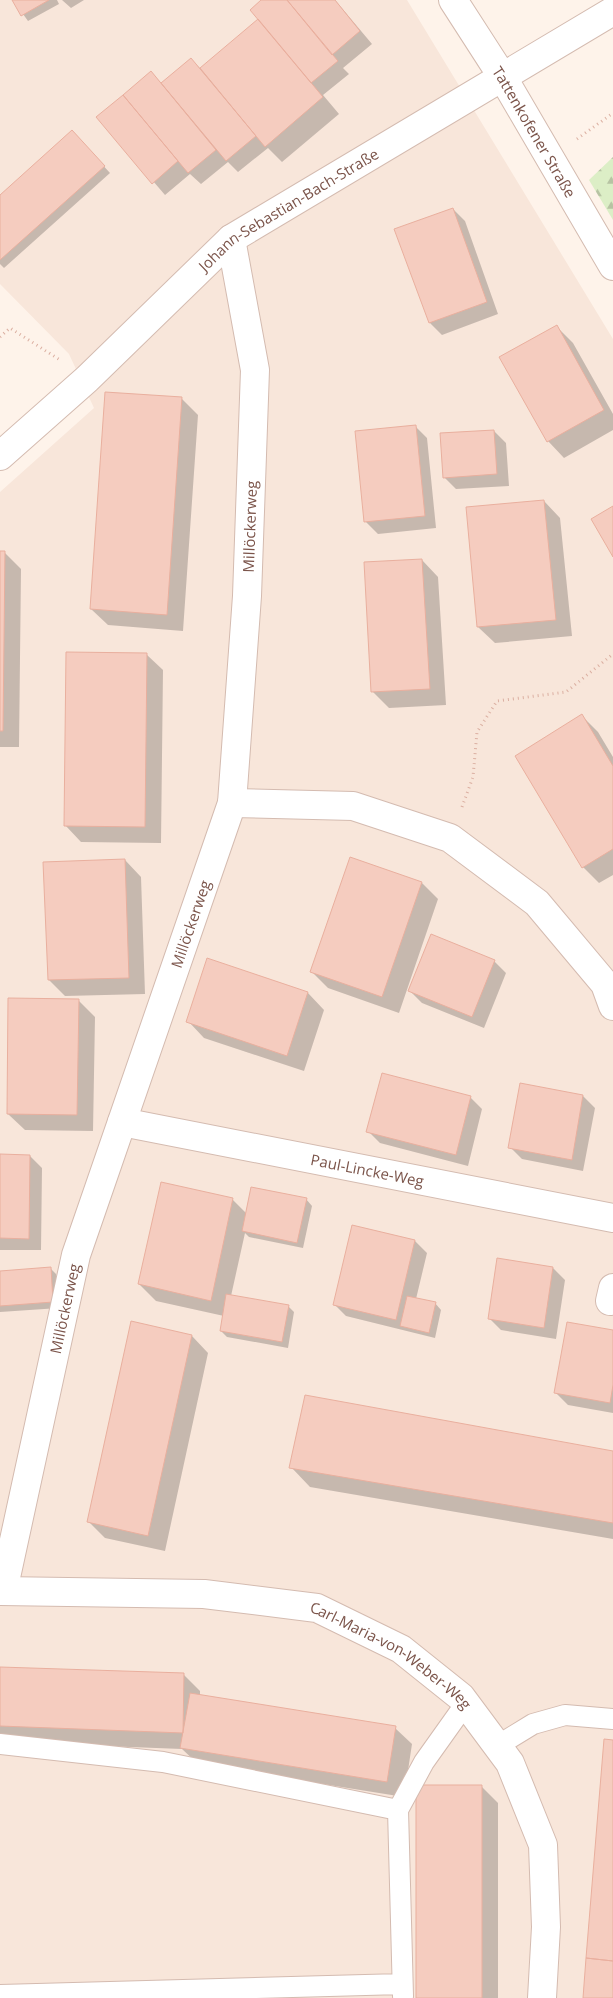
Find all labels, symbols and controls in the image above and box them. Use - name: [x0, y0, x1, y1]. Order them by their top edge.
- street label: Tattenkofener Straße: [488, 62, 581, 201]
- street label: Johann-Sebastian-Bach-Straße: [193, 143, 382, 277]
- street label: Millöckerweg: [238, 480, 261, 573]
- street label: Millöckerweg: [166, 877, 215, 971]
- street label: Paul-Lincke-Weg: [309, 1149, 426, 1191]
- street label: Millöckerweg: [45, 1262, 84, 1356]
- street label: Carl-Maria-von-Weber-Weg: [309, 1597, 476, 1713]

